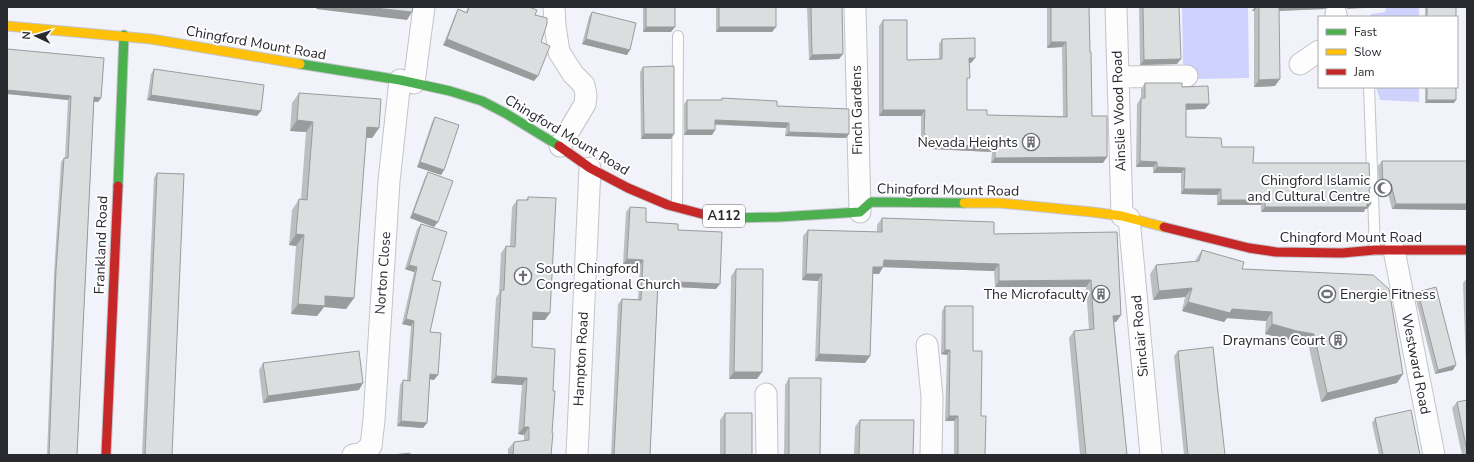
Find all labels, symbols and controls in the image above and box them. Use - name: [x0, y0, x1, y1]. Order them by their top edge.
- north arrow: [16, 16, 56, 56]
- legend: [1318, 16, 1458, 88]
- street label: Chingford Mount Road: [184, 21, 328, 65]
- text: Fast: [1354, 24, 1377, 40]
- text: N: [19, 31, 34, 40]
- text: Slow: [1354, 44, 1382, 60]
- street label: Ainslie Wood Road: [1107, 50, 1131, 172]
- text: Jam: [1353, 64, 1375, 80]
- street label: Finch Gardens: [847, 65, 867, 155]
- street label: Chingford Mount Road: [501, 90, 633, 180]
- building icon: Nevada Heights: [1021, 132, 1041, 152]
- place label: Nevada Heights: [917, 133, 1018, 152]
- place label: Chingford Islamic and Cultural Centre: [1247, 171, 1371, 206]
- mosque icon: Chingford Islamic and Cultural Centre: [1373, 178, 1393, 198]
- street label: Chingford Mount Road: [877, 179, 1019, 201]
- street label: Frankland Road: [90, 195, 112, 295]
- road number: A112: [703, 205, 745, 227]
- street label: Chingford Mount Road: [1280, 228, 1422, 247]
- street label: Norton Close: [371, 231, 395, 315]
- place label: South Chingford Congregational Church: [536, 259, 681, 294]
- church icon: South Chingford Congregational Church: [513, 266, 533, 286]
- building icon: The Microfaculty: [1091, 284, 1111, 304]
- sports icon: Energie Fitness: [1317, 284, 1337, 304]
- place label: The Microfaculty: [984, 285, 1089, 304]
- place label: Energie Fitness: [1340, 285, 1436, 304]
- street label: Sinclair Road: [1127, 294, 1153, 378]
- street label: Hampton Road: [569, 311, 593, 407]
- street label: Westward Road: [1397, 312, 1435, 416]
- building icon: Draymans Court: [1328, 330, 1348, 350]
- place label: Draymans Court: [1223, 331, 1325, 350]

